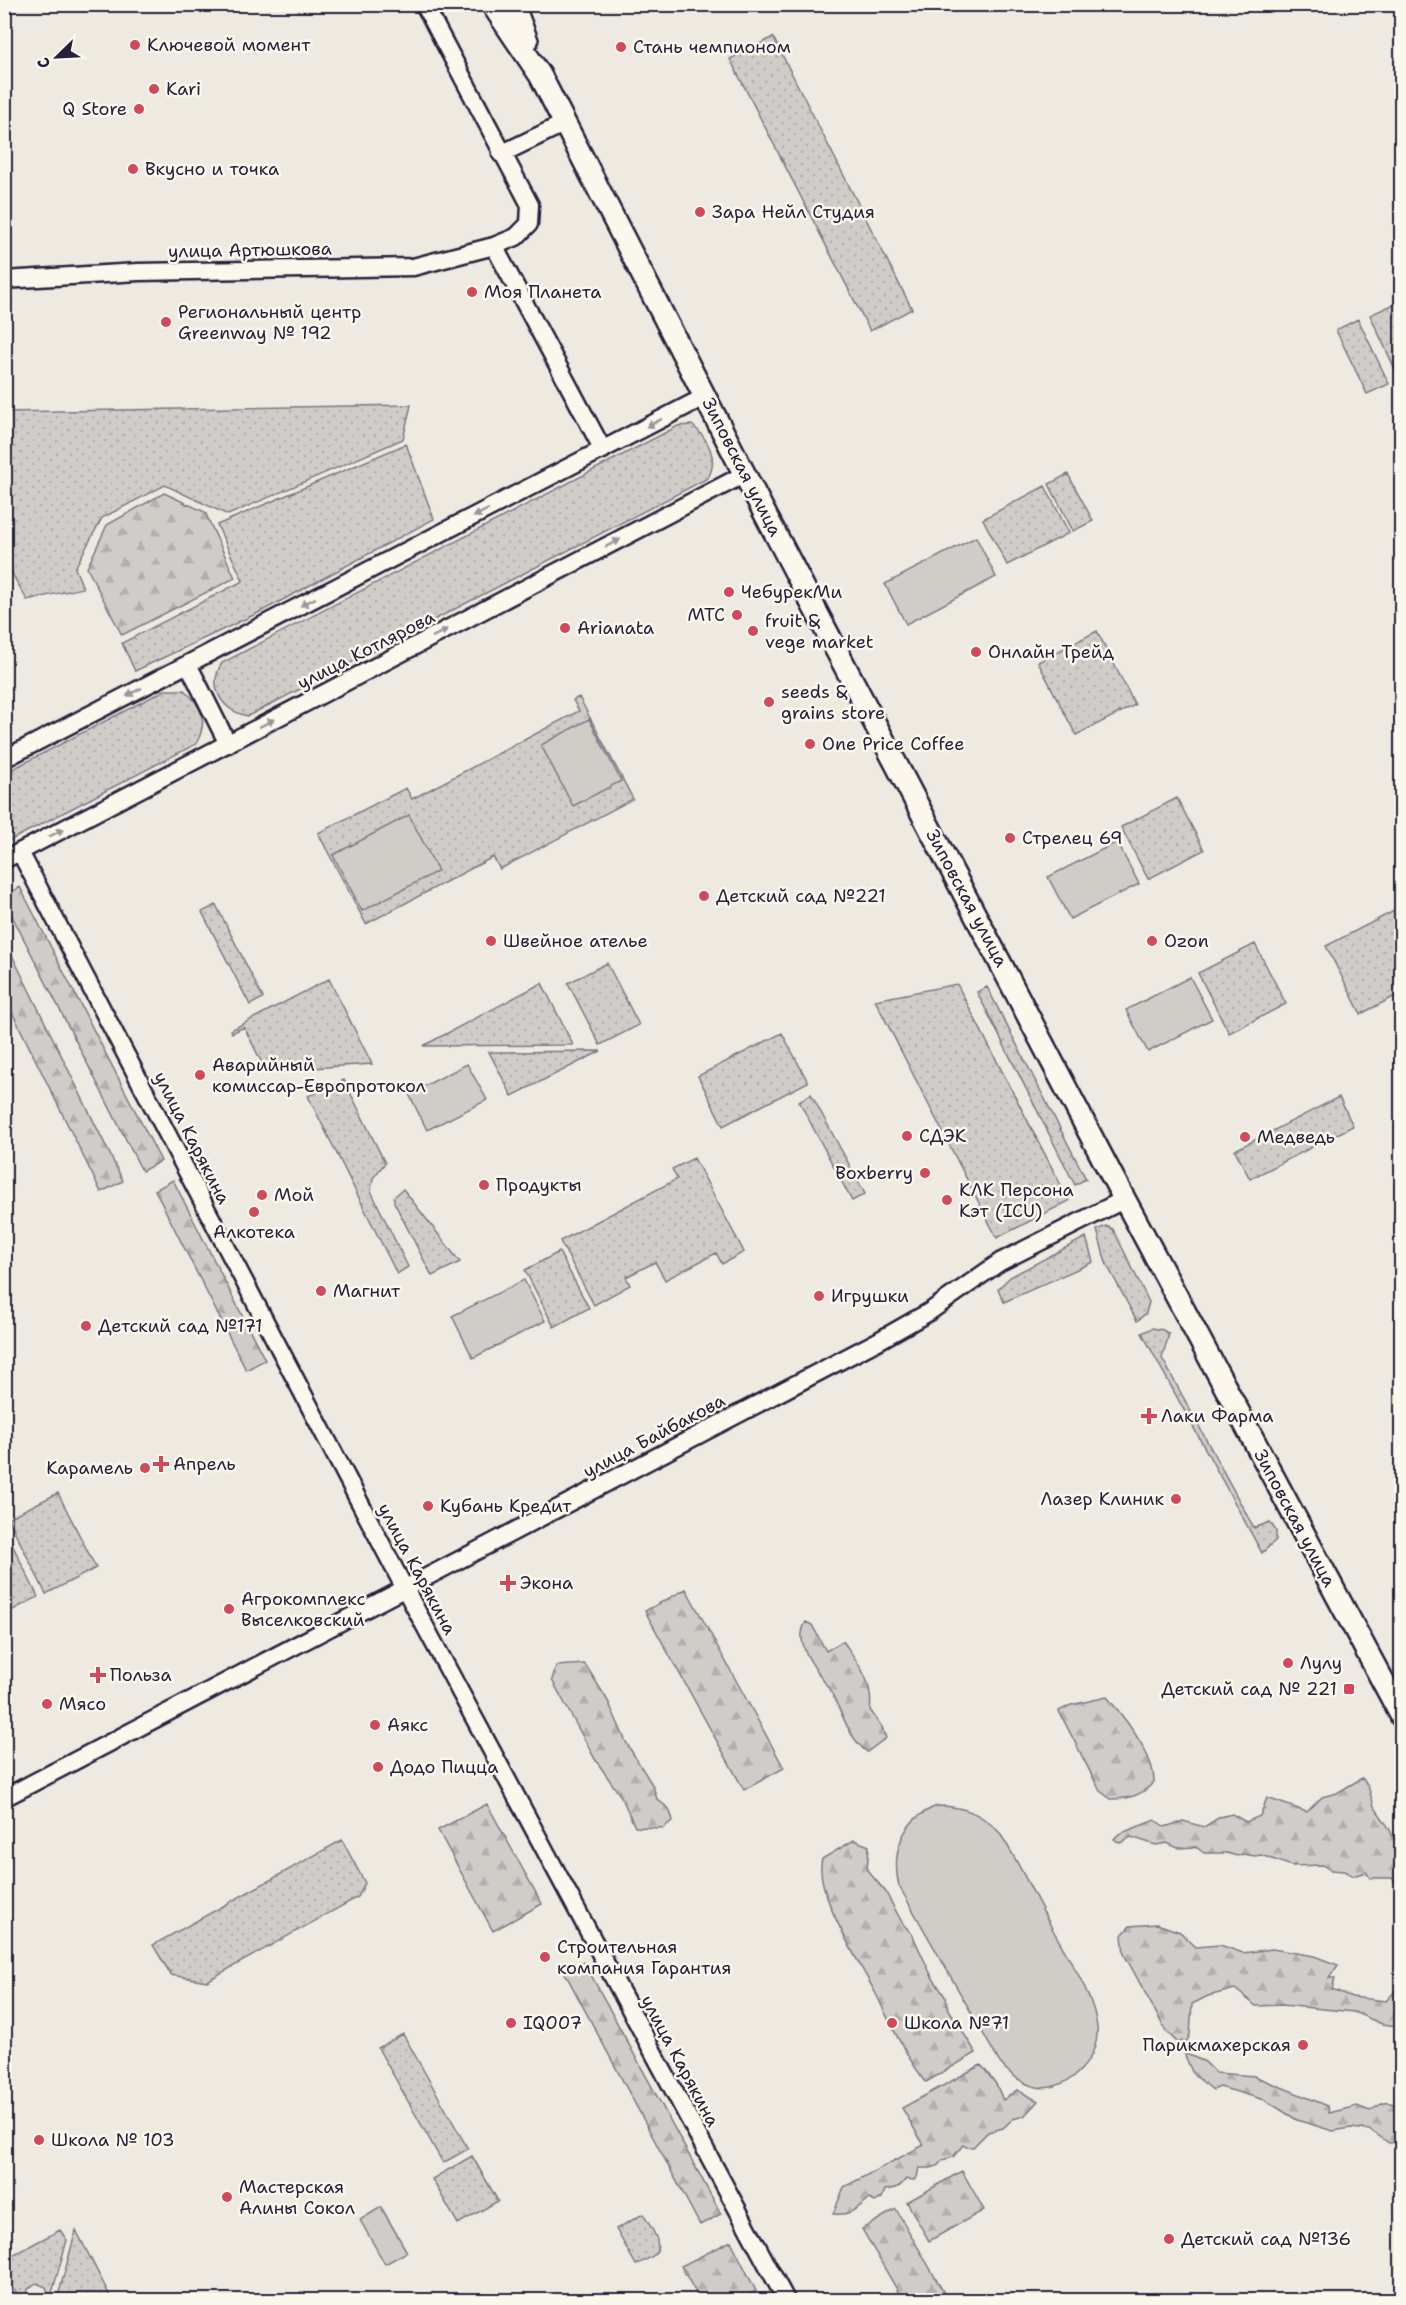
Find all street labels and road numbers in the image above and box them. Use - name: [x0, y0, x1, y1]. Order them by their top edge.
- street label: улица Артюшкова: [168, 237, 332, 263]
- street label: Зиповская улица: [697, 393, 787, 541]
- street label: улица Котлярова: [293, 605, 439, 695]
- street label: Зиповская улица: [921, 825, 1013, 971]
- street label: улица Карякина: [148, 1068, 236, 1208]
- street label: улица Байбакова: [579, 1388, 729, 1484]
- street label: Зиповская улица: [1249, 1445, 1341, 1591]
- street label: улица Карякина: [372, 1499, 462, 1639]
- street label: улица Карякина: [635, 1991, 725, 2131]

